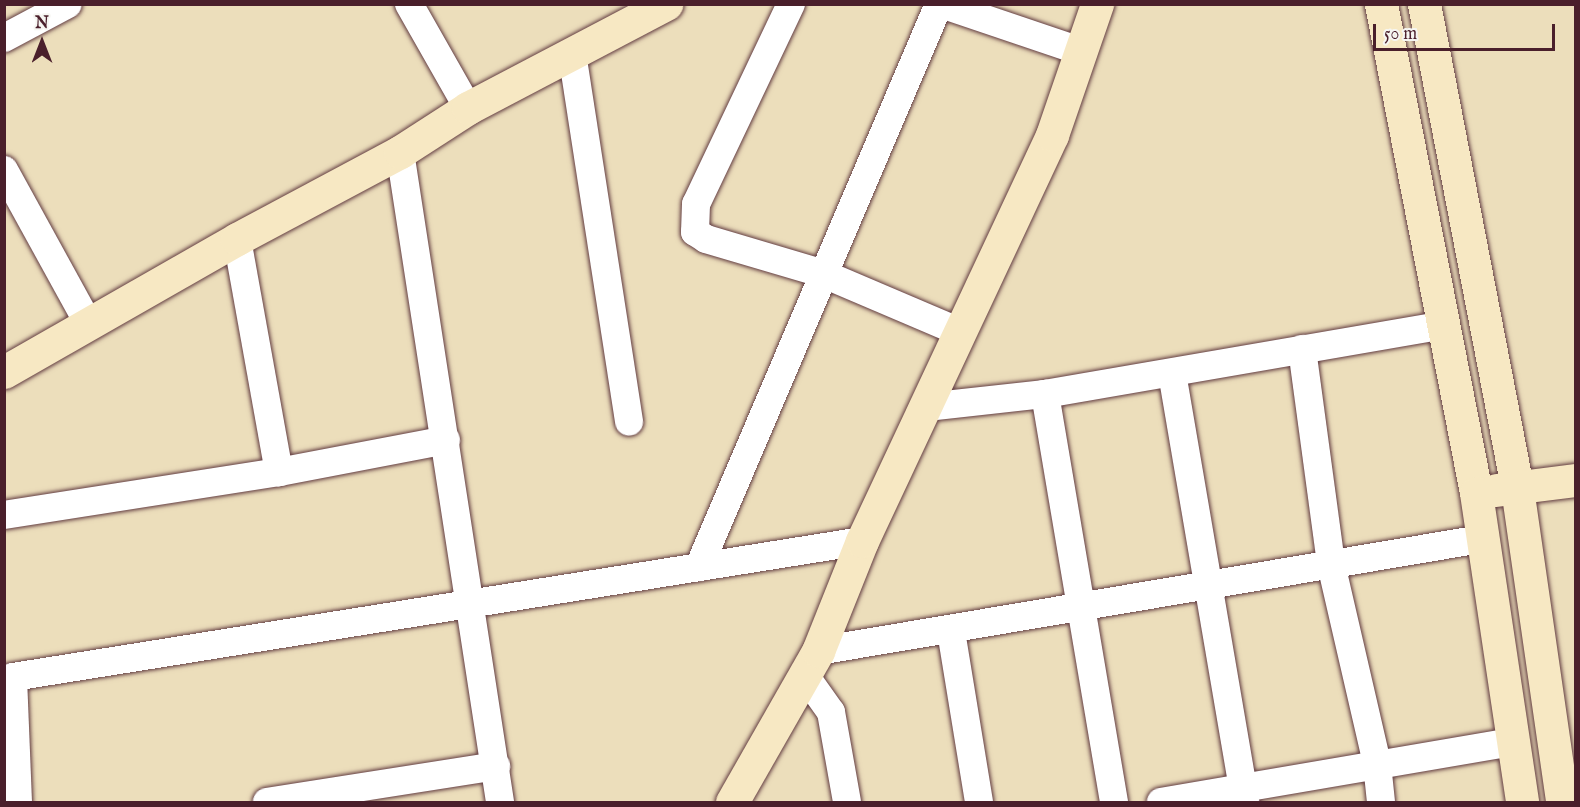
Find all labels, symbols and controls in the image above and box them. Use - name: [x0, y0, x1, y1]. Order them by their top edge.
- north arrow: [12, 12, 72, 72]
- scale bar: [1376, 12, 1558, 50]
- text: N: [35, 14, 49, 34]
- text: 50 m: [1384, 23, 1417, 46]

